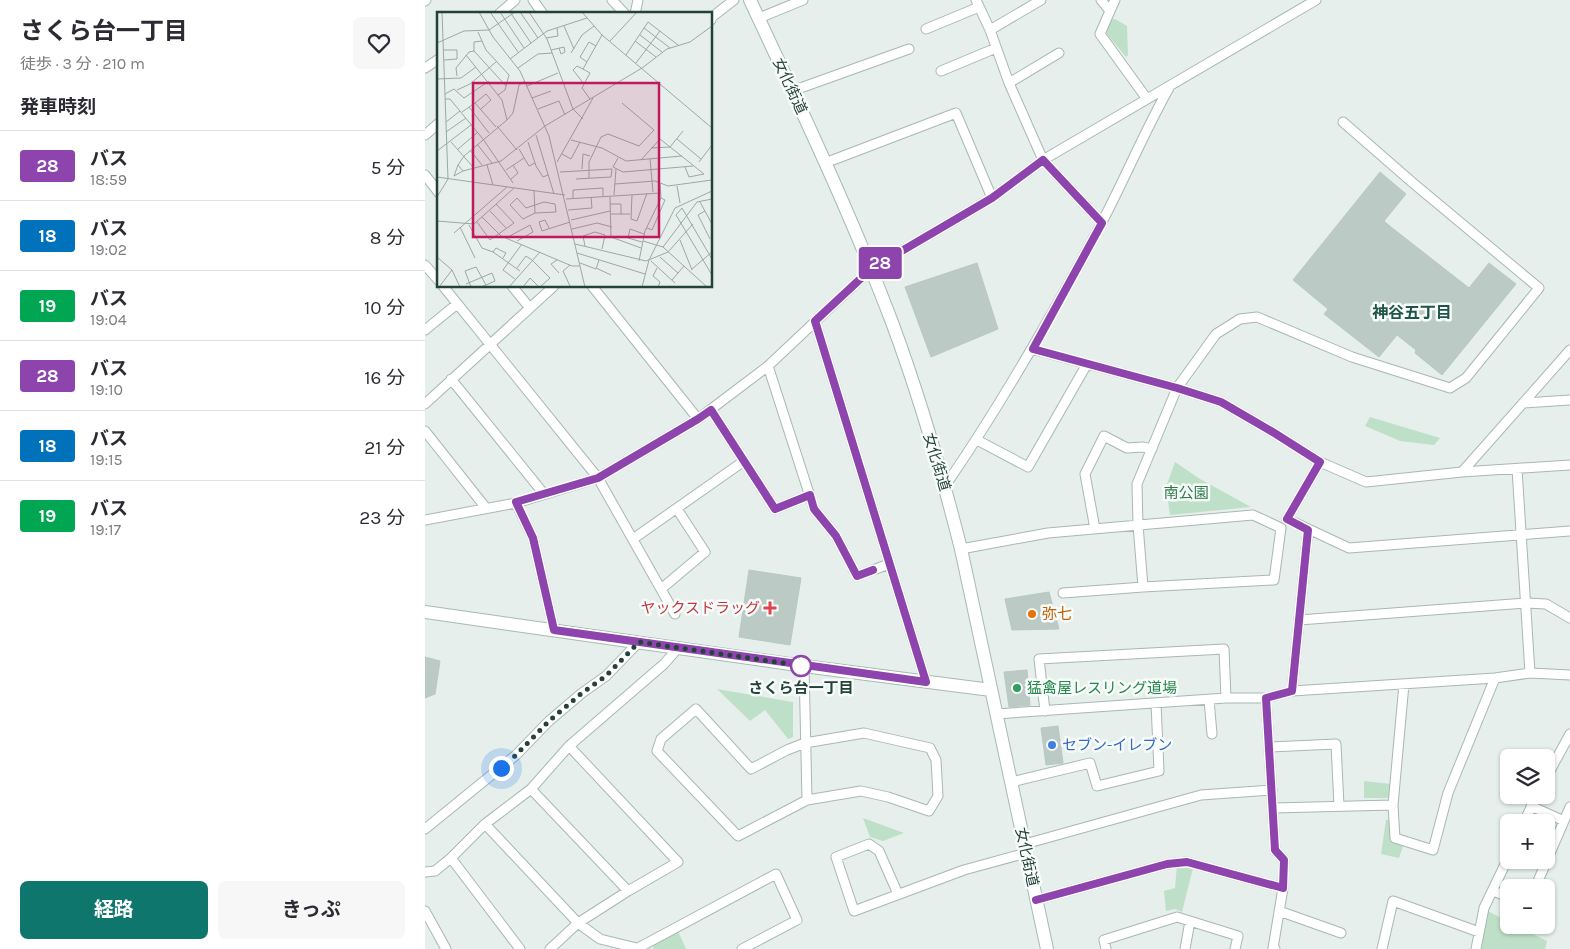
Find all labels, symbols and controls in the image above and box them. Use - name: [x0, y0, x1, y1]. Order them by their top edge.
- inset map: [437, 12, 713, 288]
- text: さくら台一丁目: [20, 17, 188, 45]
- button: heart: [353, 17, 405, 69]
- text: 徒歩 · 3 分 · 210 m: [20, 54, 145, 73]
- street label: 女化街道: [769, 55, 811, 117]
- text: 発車時刻: [20, 96, 96, 118]
- text: バス: [90, 148, 128, 170]
- text: 28: [36, 155, 59, 177]
- text: 5 分: [371, 157, 405, 179]
- text: 18:59: [90, 170, 127, 189]
- text: バス: [90, 218, 128, 240]
- text: 18: [38, 225, 57, 247]
- text: 8 分: [370, 227, 405, 249]
- text: 19:02: [90, 240, 127, 259]
- line badge: 28: [857, 247, 903, 279]
- text: 28: [869, 252, 891, 274]
- text: バス: [90, 288, 128, 310]
- text: 19: [39, 295, 56, 317]
- text: 10 分: [364, 297, 405, 319]
- district label: 神谷五丁目: [1372, 303, 1452, 322]
- text: 19:04: [90, 310, 127, 329]
- text: バス: [90, 358, 128, 380]
- text: 28: [36, 365, 59, 387]
- text: 16 分: [364, 367, 405, 389]
- text: 19:10: [90, 380, 123, 399]
- text: バス: [90, 428, 128, 450]
- street label: 女化街道: [920, 431, 954, 493]
- text: 18: [38, 435, 57, 457]
- text: 21 分: [364, 437, 405, 459]
- text: 19:15: [90, 450, 123, 469]
- park label: 南公園: [1163, 484, 1209, 502]
- text: バス: [90, 498, 128, 520]
- text: 19: [39, 505, 56, 527]
- text: 23 分: [359, 507, 405, 529]
- text: 19:17: [90, 520, 121, 539]
- place label: ヤックスドラッグ: [640, 599, 760, 617]
- marker: ヤックスドラッグ: [764, 602, 776, 614]
- place label: 弥七: [1042, 605, 1072, 623]
- marker: 弥七: [1026, 608, 1038, 620]
- marker: さくら台一丁目: [790, 655, 812, 677]
- place label: さくら台一丁目: [748, 679, 854, 697]
- place label: 猛禽屋レスリング道場: [1027, 679, 1177, 697]
- marker: 猛禽屋レスリング道場: [1011, 682, 1023, 694]
- place label: セブン-イレブン: [1062, 736, 1172, 754]
- marker: セブン-イレブン: [1046, 739, 1058, 751]
- map controls: [1500, 749, 1555, 934]
- button: layers: [1500, 749, 1555, 804]
- your location: [489, 756, 514, 781]
- button: +: [1500, 814, 1555, 869]
- street label: 女化街道: [1012, 826, 1042, 888]
- button: −: [1500, 879, 1555, 934]
- button: 経路: [20, 881, 208, 939]
- button: きっぷ: [218, 881, 405, 939]

